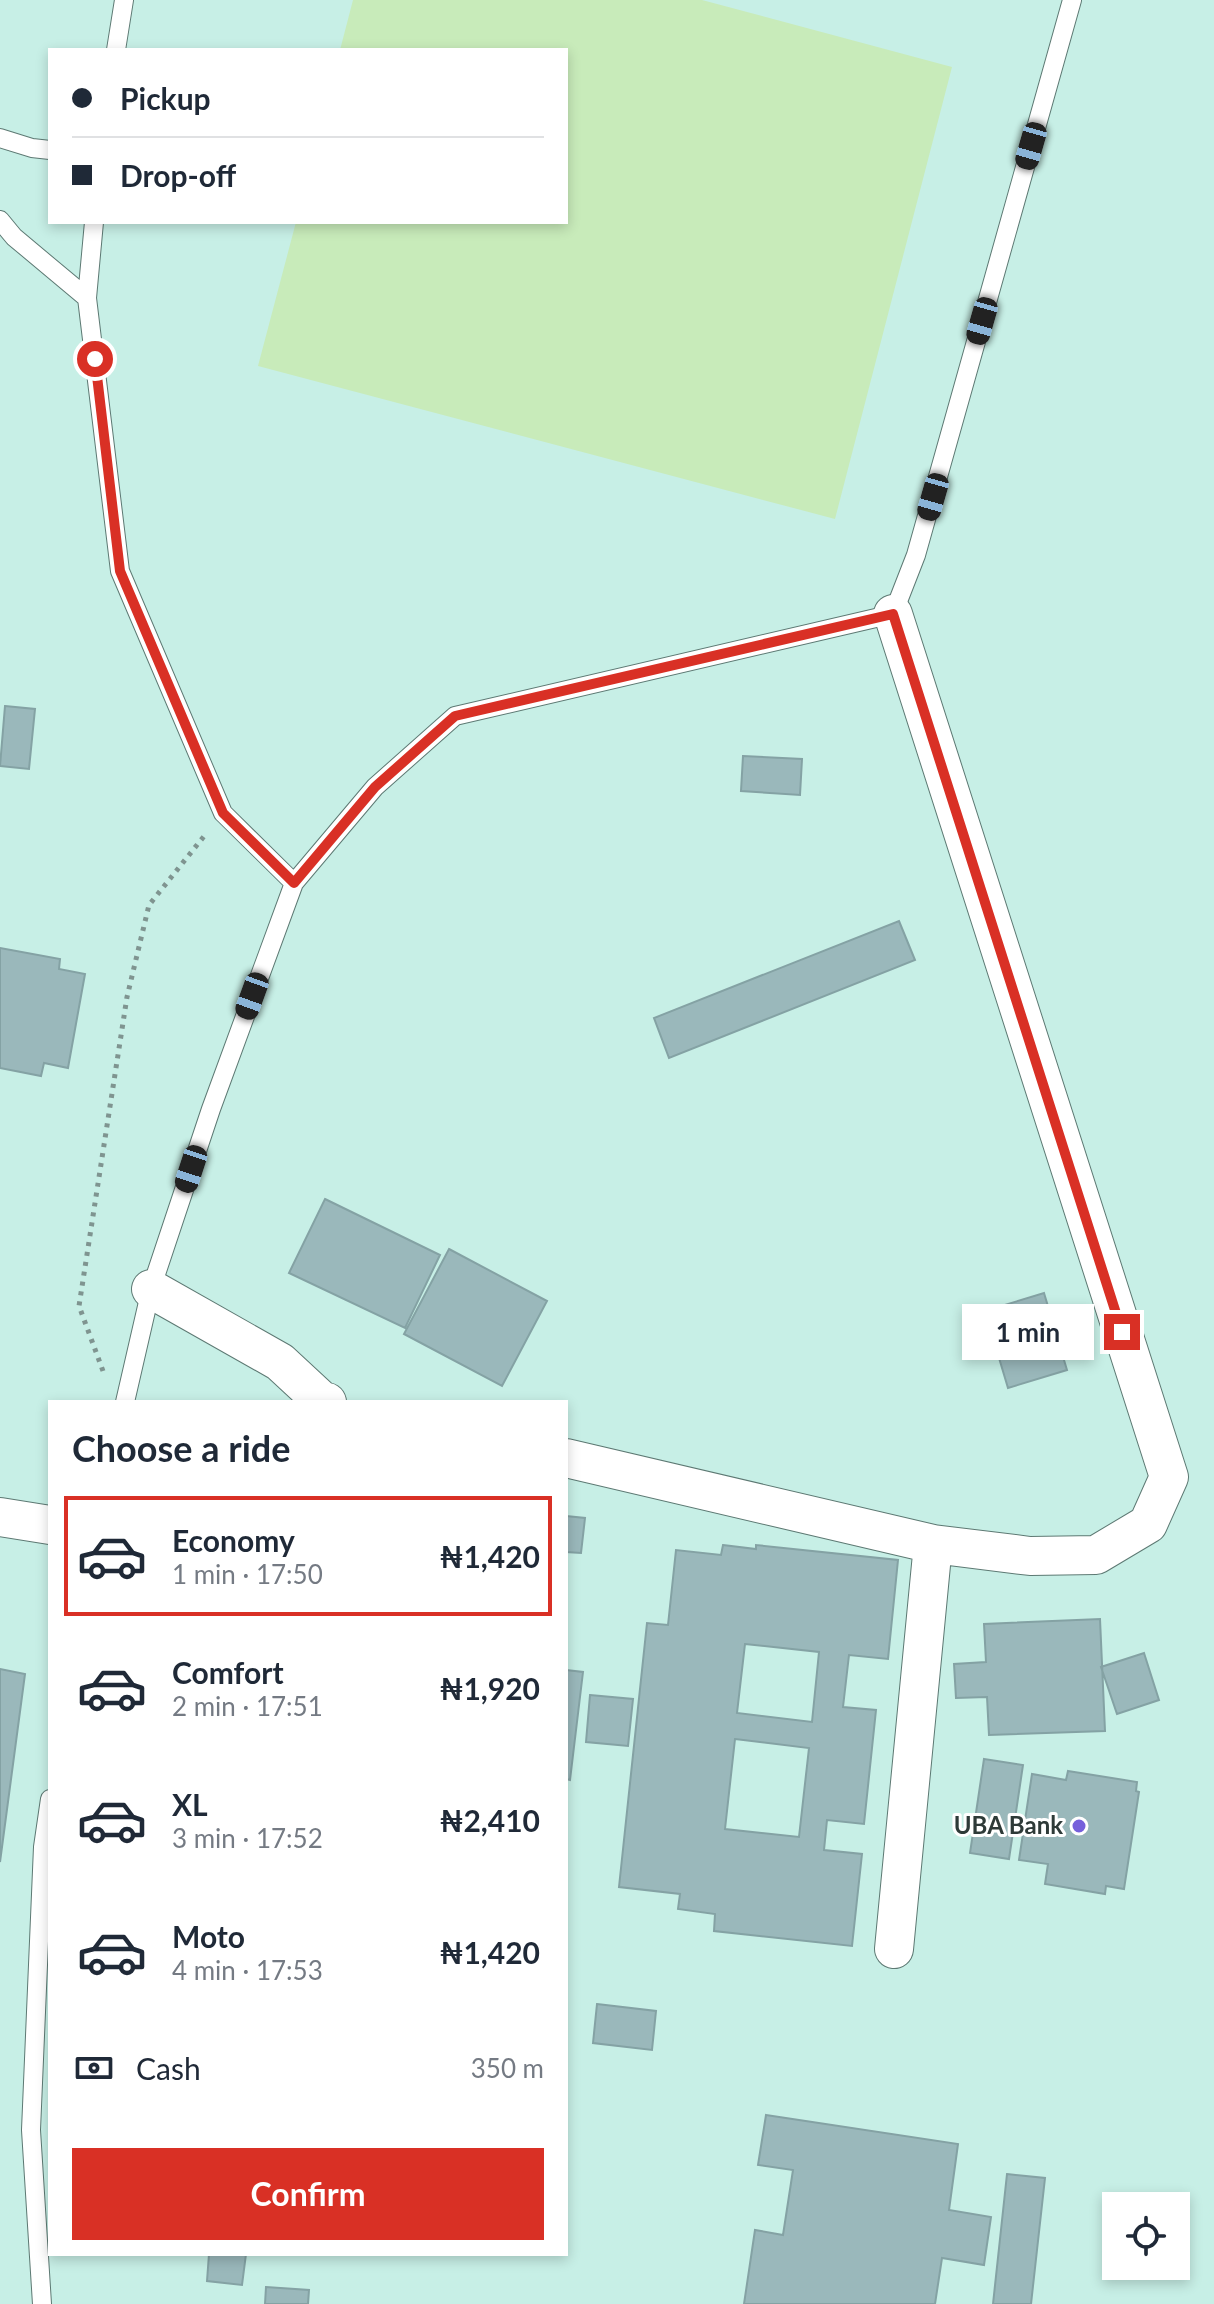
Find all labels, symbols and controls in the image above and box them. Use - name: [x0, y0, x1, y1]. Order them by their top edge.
- text: Pickup: [120, 80, 211, 116]
- car: [1013, 120, 1049, 172]
- text: Drop-off: [120, 157, 236, 193]
- car: [964, 295, 1000, 347]
- route start: [77, 341, 113, 377]
- car: [915, 471, 951, 523]
- car: [233, 969, 271, 1023]
- car: [172, 1142, 210, 1196]
- callout: 1 min: [962, 1304, 1094, 1360]
- route end: [1104, 1314, 1140, 1350]
- text: 1 min: [996, 1316, 1060, 1348]
- text: Choose a ride: [72, 1426, 291, 1470]
- icon: car: [76, 1520, 148, 1592]
- text: Economy: [172, 1522, 295, 1558]
- text: ₦1,420: [439, 1538, 540, 1574]
- text: 1 min · 17:50: [172, 1558, 323, 1590]
- icon: car: [76, 1652, 148, 1724]
- text: Comfort: [172, 1654, 284, 1690]
- text: ₦1,920: [439, 1670, 540, 1706]
- text: 2 min · 17:51: [172, 1690, 323, 1722]
- icon: car: [76, 1784, 148, 1856]
- text: XL: [172, 1786, 208, 1822]
- text: ₦2,410: [439, 1802, 540, 1838]
- place label: UBA Bank: [954, 1810, 1063, 1839]
- marker: UBA Bank: [1070, 1817, 1088, 1835]
- text: 3 min · 17:52: [172, 1822, 323, 1854]
- icon: car: [76, 1916, 148, 1988]
- text: Moto: [172, 1918, 245, 1954]
- text: ₦1,420: [439, 1934, 540, 1970]
- text: 4 min · 17:53: [172, 1954, 323, 1986]
- icon: cash: [72, 2046, 116, 2090]
- text: Cash: [136, 2050, 201, 2086]
- text: 350 m: [471, 2052, 544, 2084]
- button: Confirm: [72, 2148, 544, 2240]
- map controls: [1102, 2192, 1190, 2280]
- button: locate: [1102, 2192, 1190, 2280]

